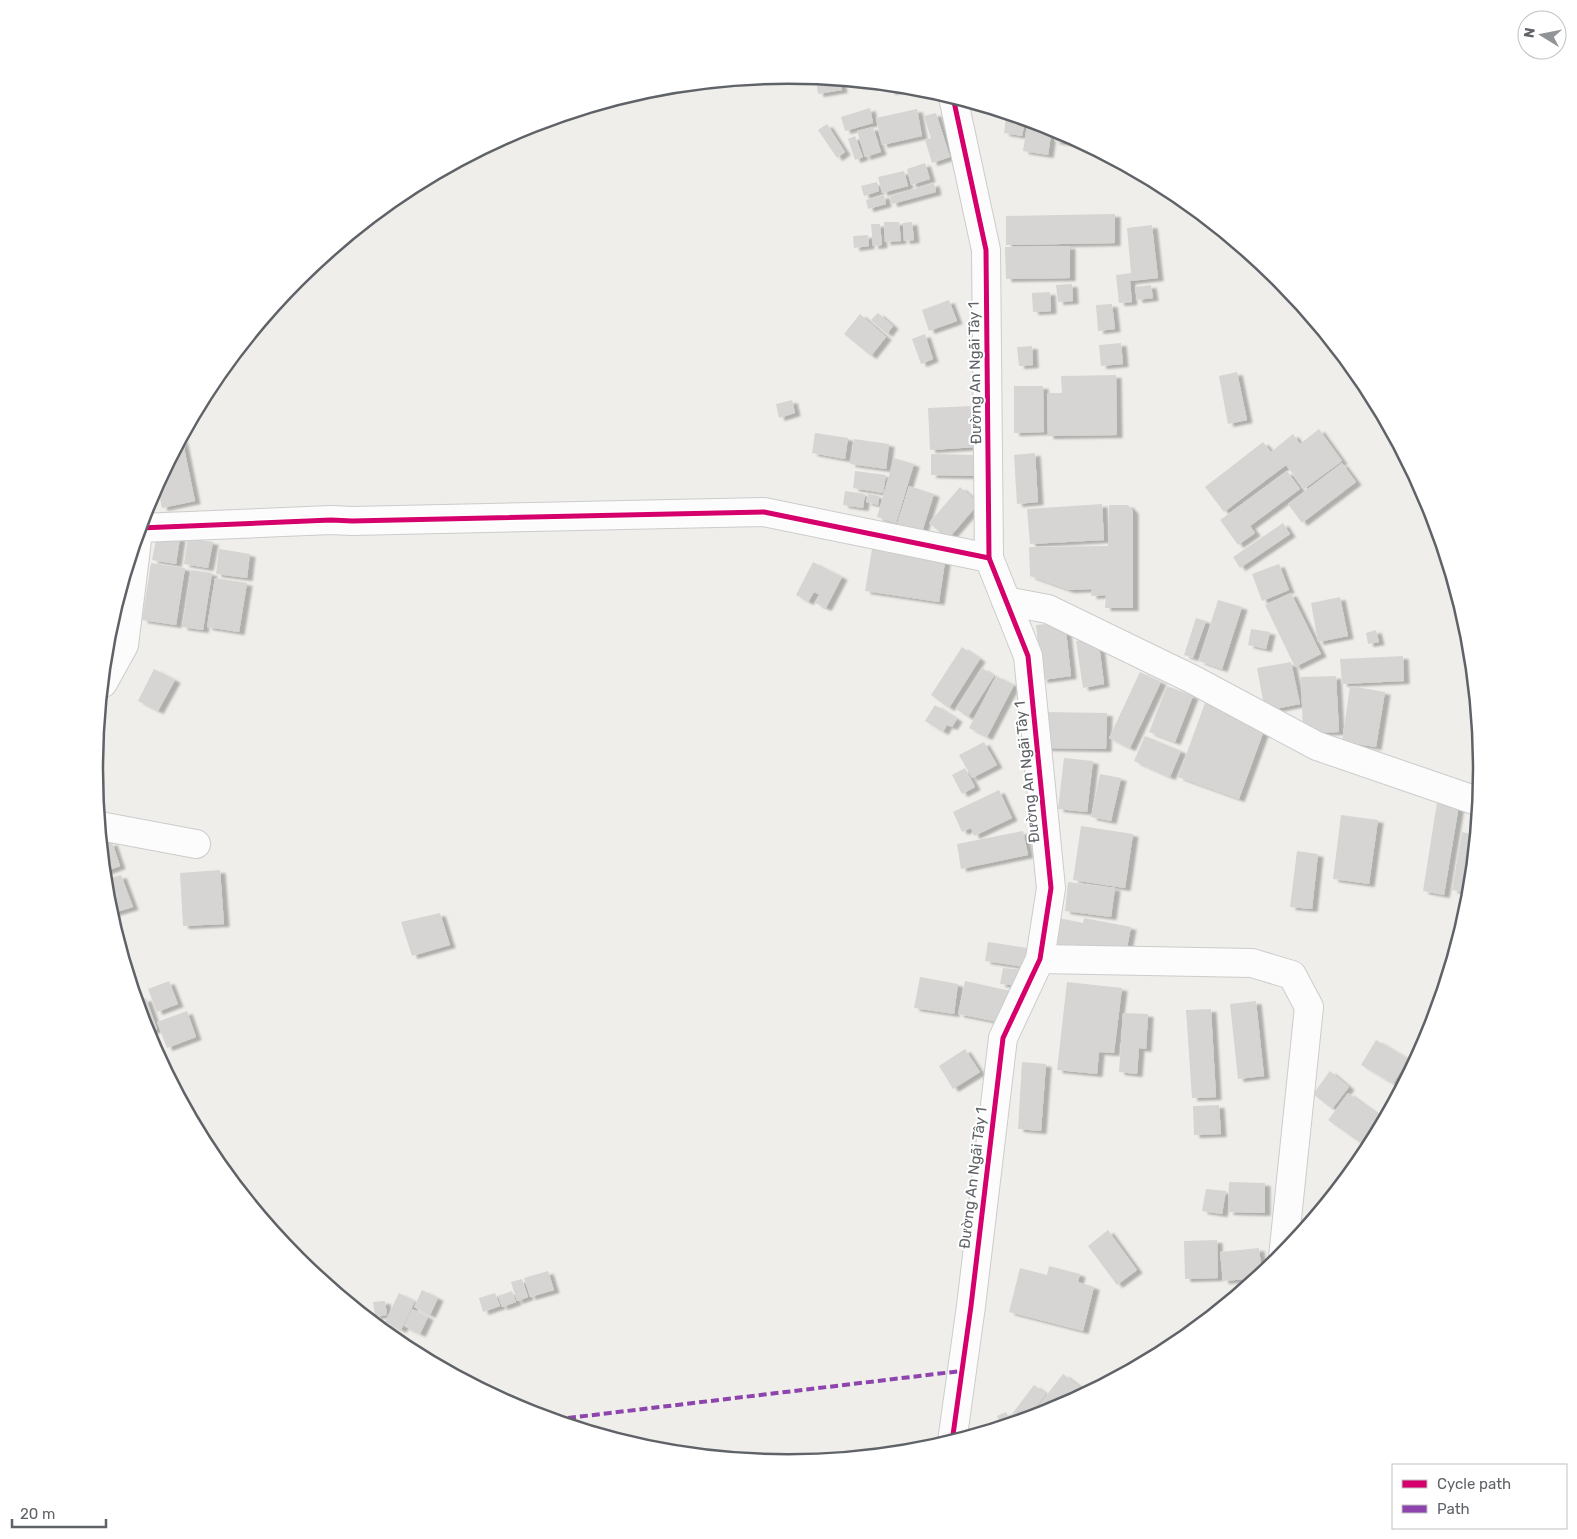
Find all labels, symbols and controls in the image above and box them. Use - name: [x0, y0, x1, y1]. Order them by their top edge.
- north arrow: [1517, 10, 1567, 60]
- text: N: [1520, 26, 1539, 39]
- street label: Đường An Ngãi Tây 1: [965, 302, 985, 444]
- street label: Đường An Ngãi Tây 1: [1011, 700, 1043, 844]
- street label: Đường An Ngãi Tây 1: [955, 1106, 991, 1250]
- legend: [1392, 1464, 1567, 1529]
- text: Cycle path: [1437, 1475, 1511, 1493]
- scale bar: [12, 1496, 106, 1528]
- text: Path: [1437, 1500, 1470, 1518]
- text: 20 m: [20, 1505, 55, 1523]

